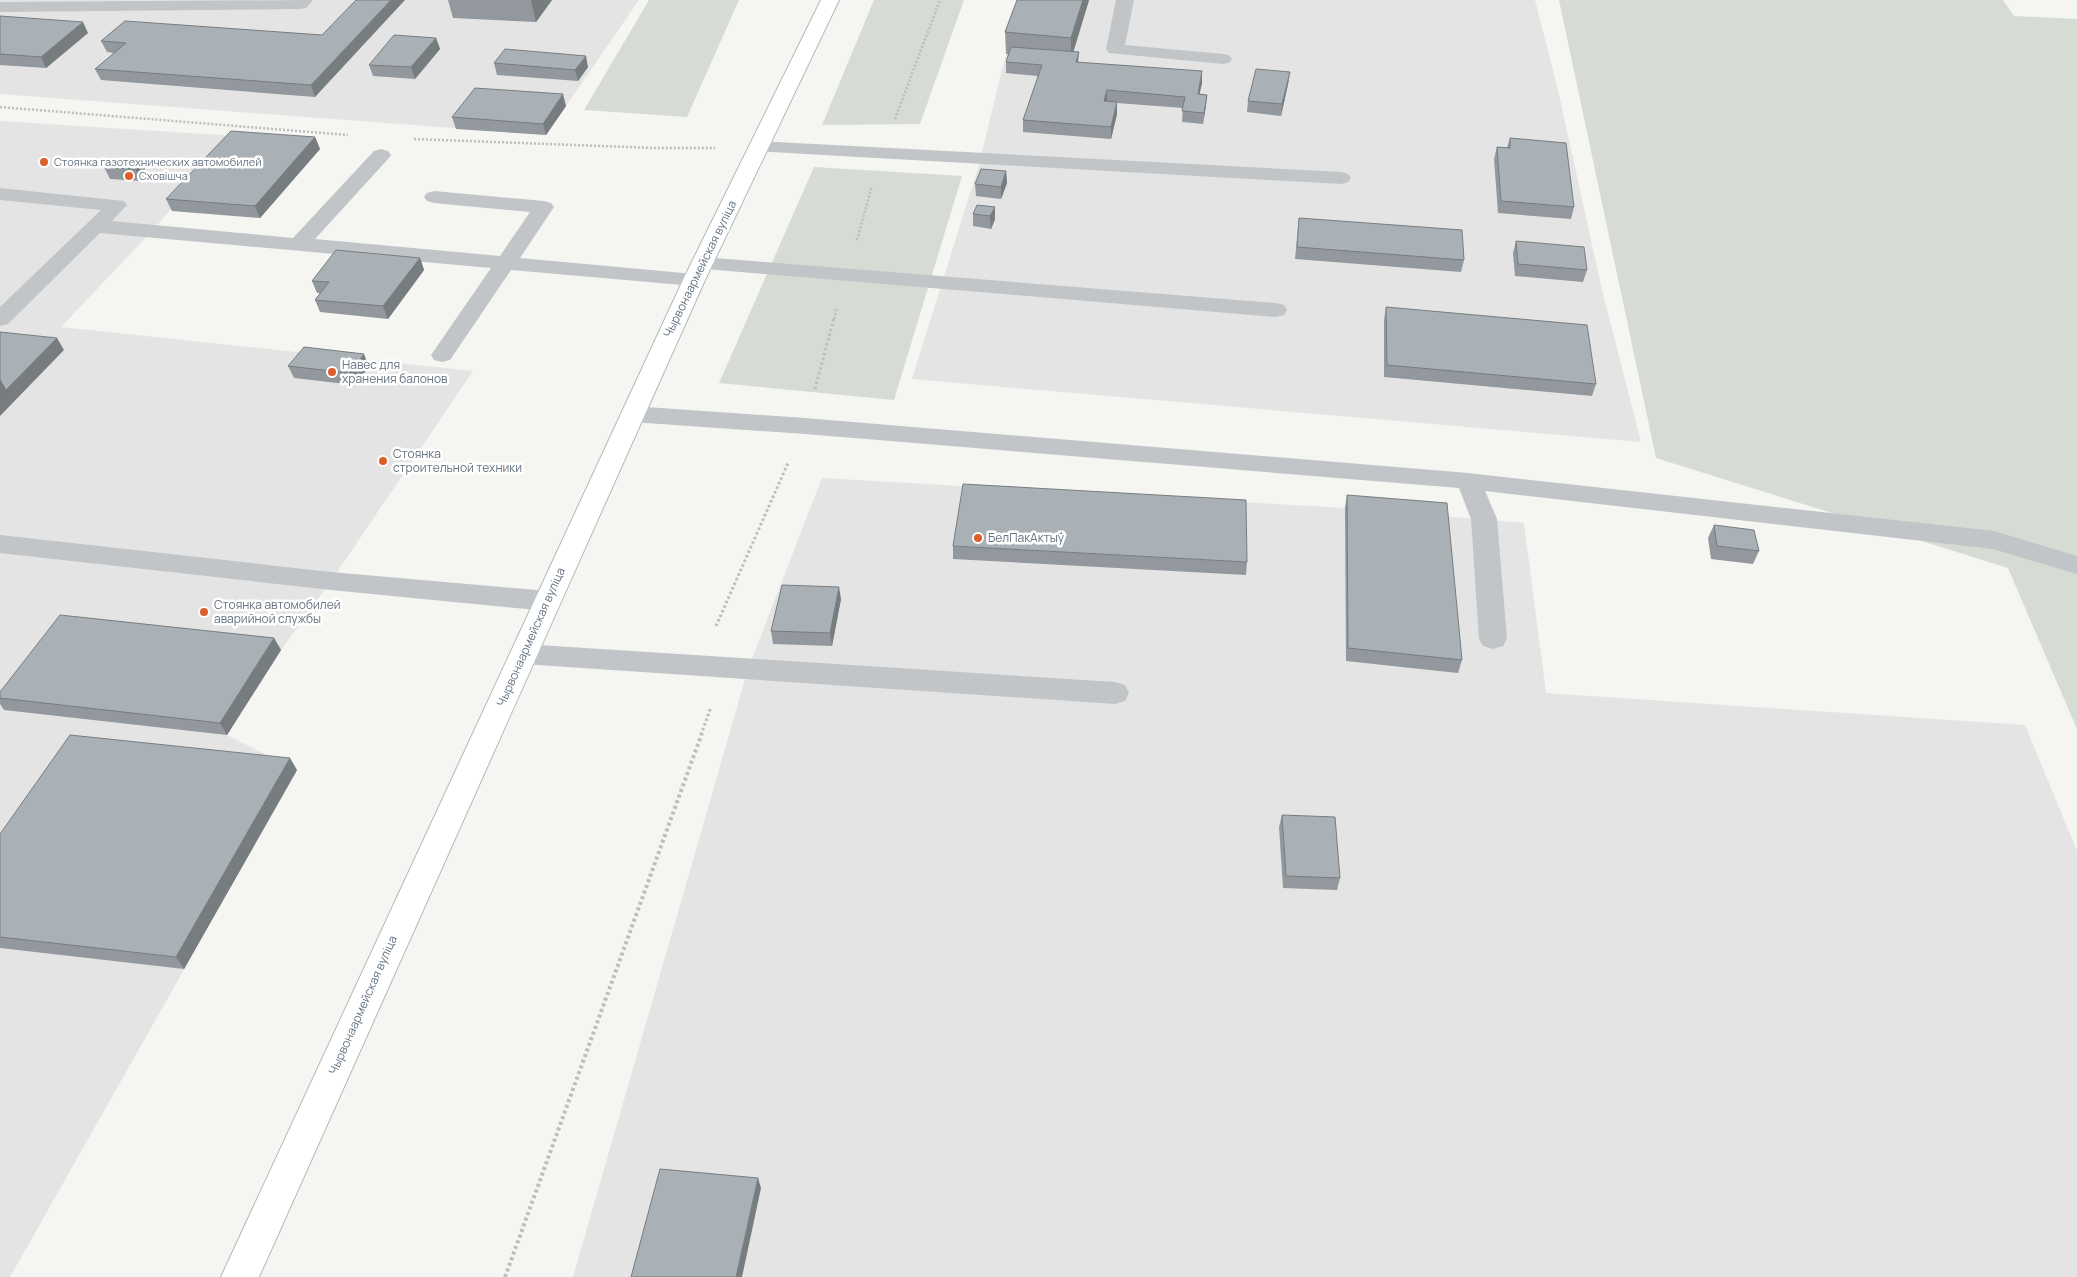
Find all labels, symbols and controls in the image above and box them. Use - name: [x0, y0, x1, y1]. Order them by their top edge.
- place label: Стоянка газотехнических автомобилей: [54, 154, 261, 169]
- marker: Стоянка газотехнических автомобилей: [38, 156, 50, 168]
- place label: Сховішча: [139, 168, 188, 183]
- marker: Сховішча: [123, 170, 135, 182]
- street label: Чырвонаармейская вуліца: [659, 197, 740, 340]
- place label: Навес для хранения балонов: [342, 356, 448, 387]
- marker: Навес для хранения балонов: [326, 366, 338, 378]
- place label: Стоянка строительной техники: [393, 445, 522, 476]
- marker: Стоянка строительной техники: [377, 455, 389, 467]
- place label: БелПакАктыў: [988, 529, 1065, 546]
- marker: БелПакАктыў: [972, 532, 984, 544]
- street label: Чырвонаармейская вуліца: [492, 565, 569, 709]
- place label: Стоянка автомобилей аварийной службы: [214, 596, 341, 627]
- marker: Стоянка автомобилей аварийной службы: [198, 606, 210, 618]
- street label: Чырвонаармейская вуліца: [324, 933, 401, 1077]

